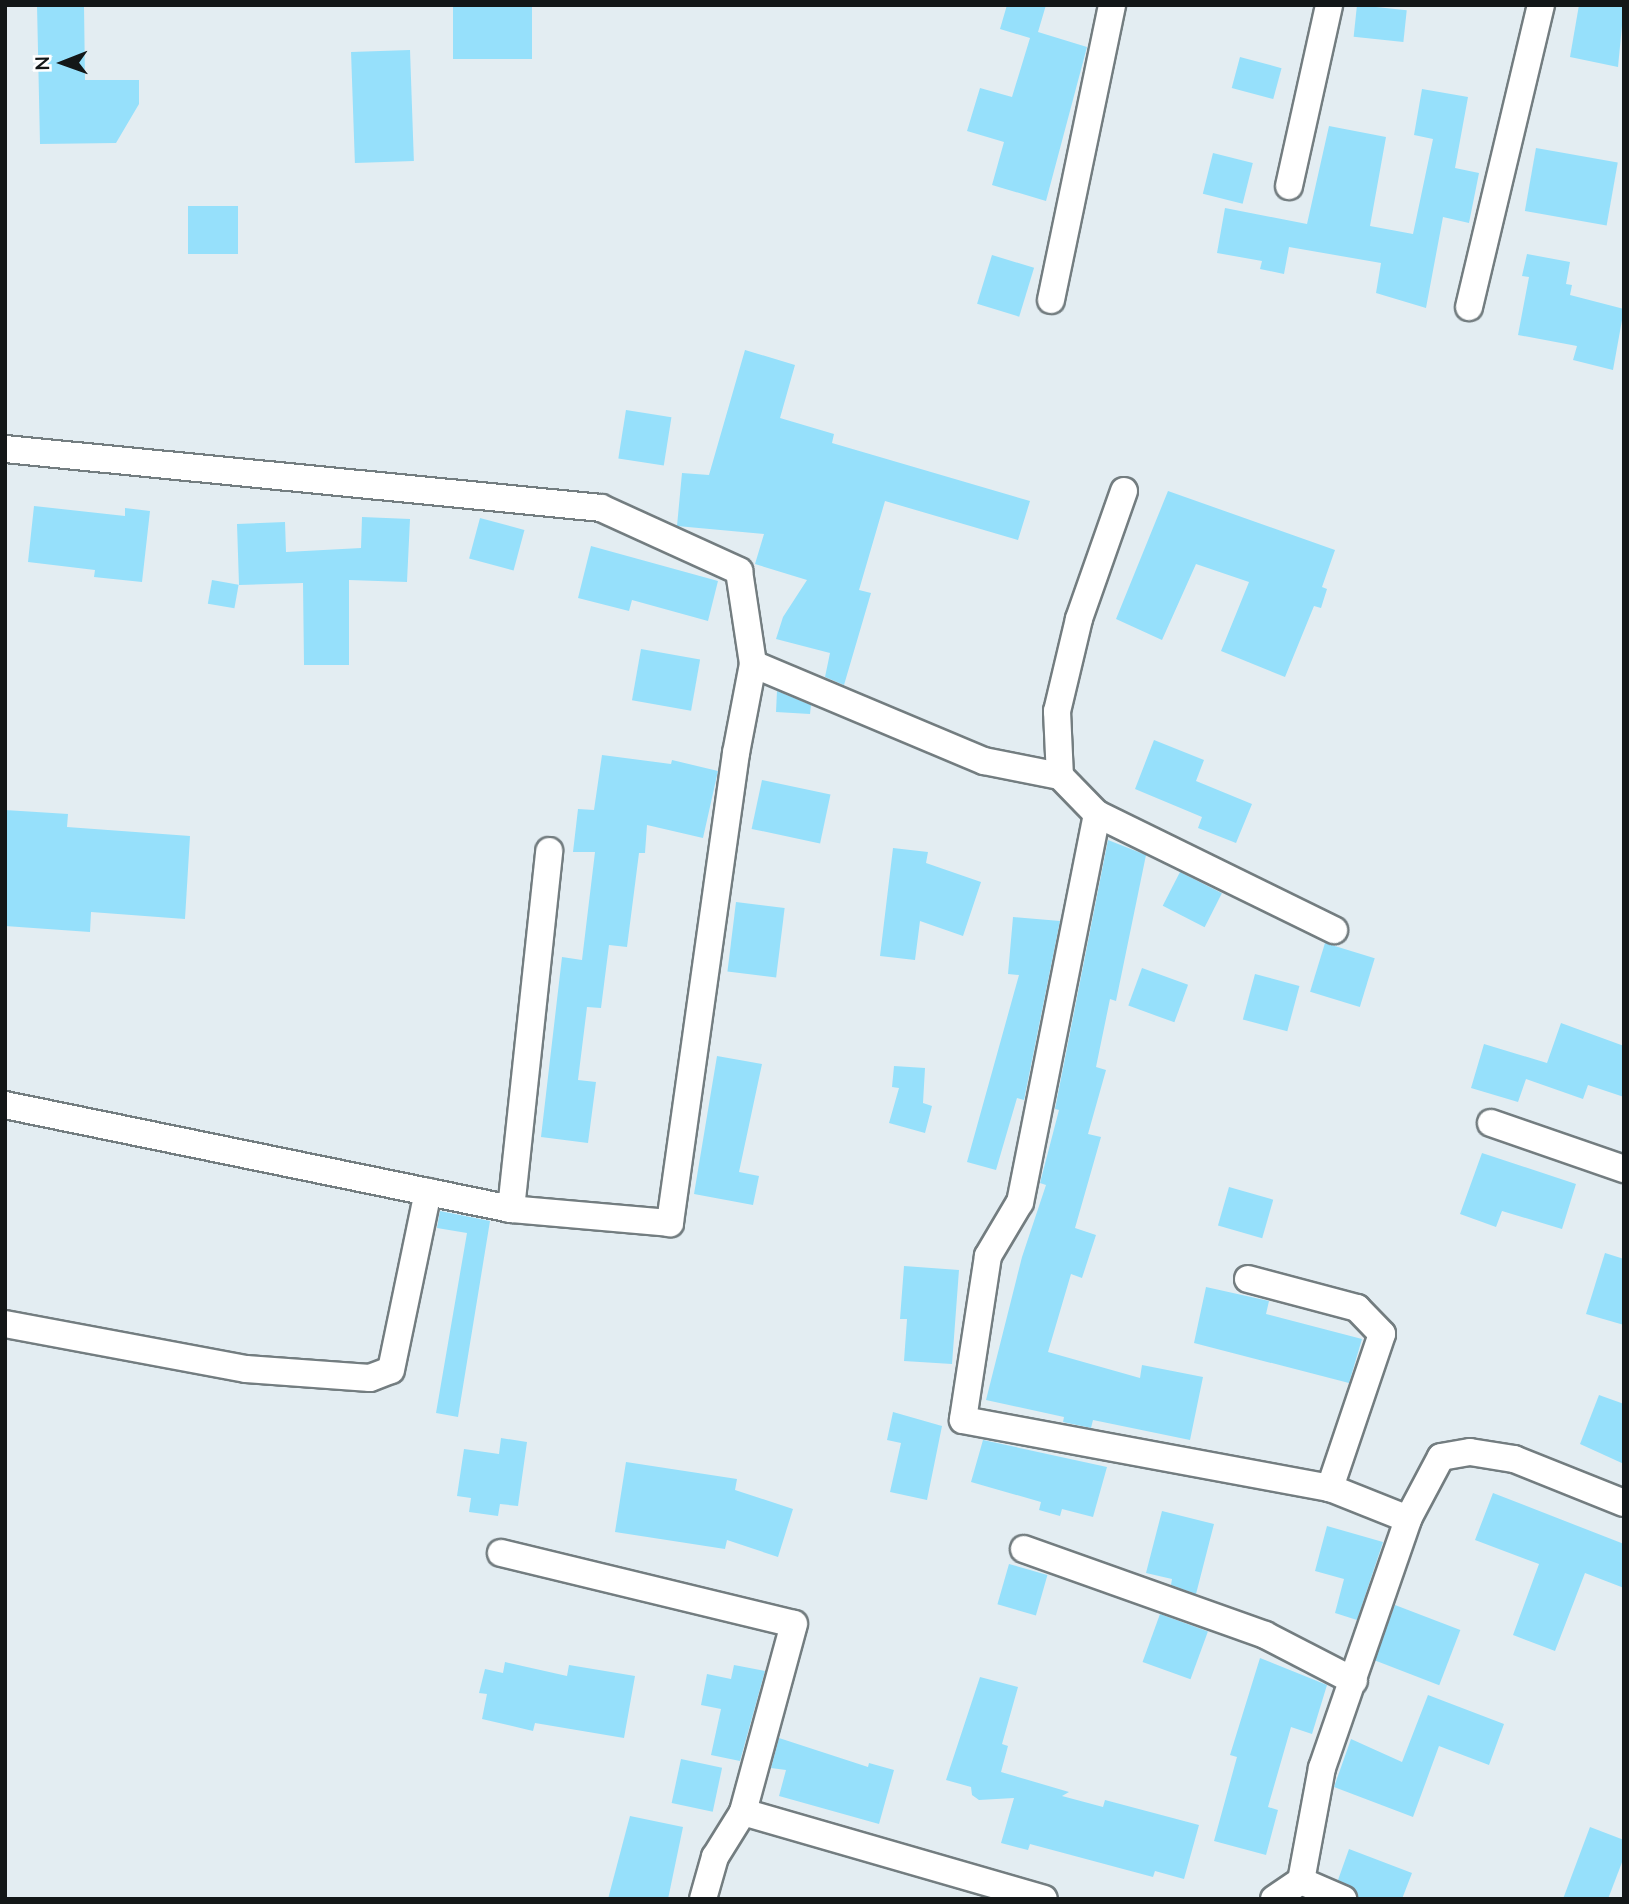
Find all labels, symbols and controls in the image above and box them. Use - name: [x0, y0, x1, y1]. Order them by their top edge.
- north arrow: [28, 28, 98, 98]
- text: N: [30, 56, 53, 71]

